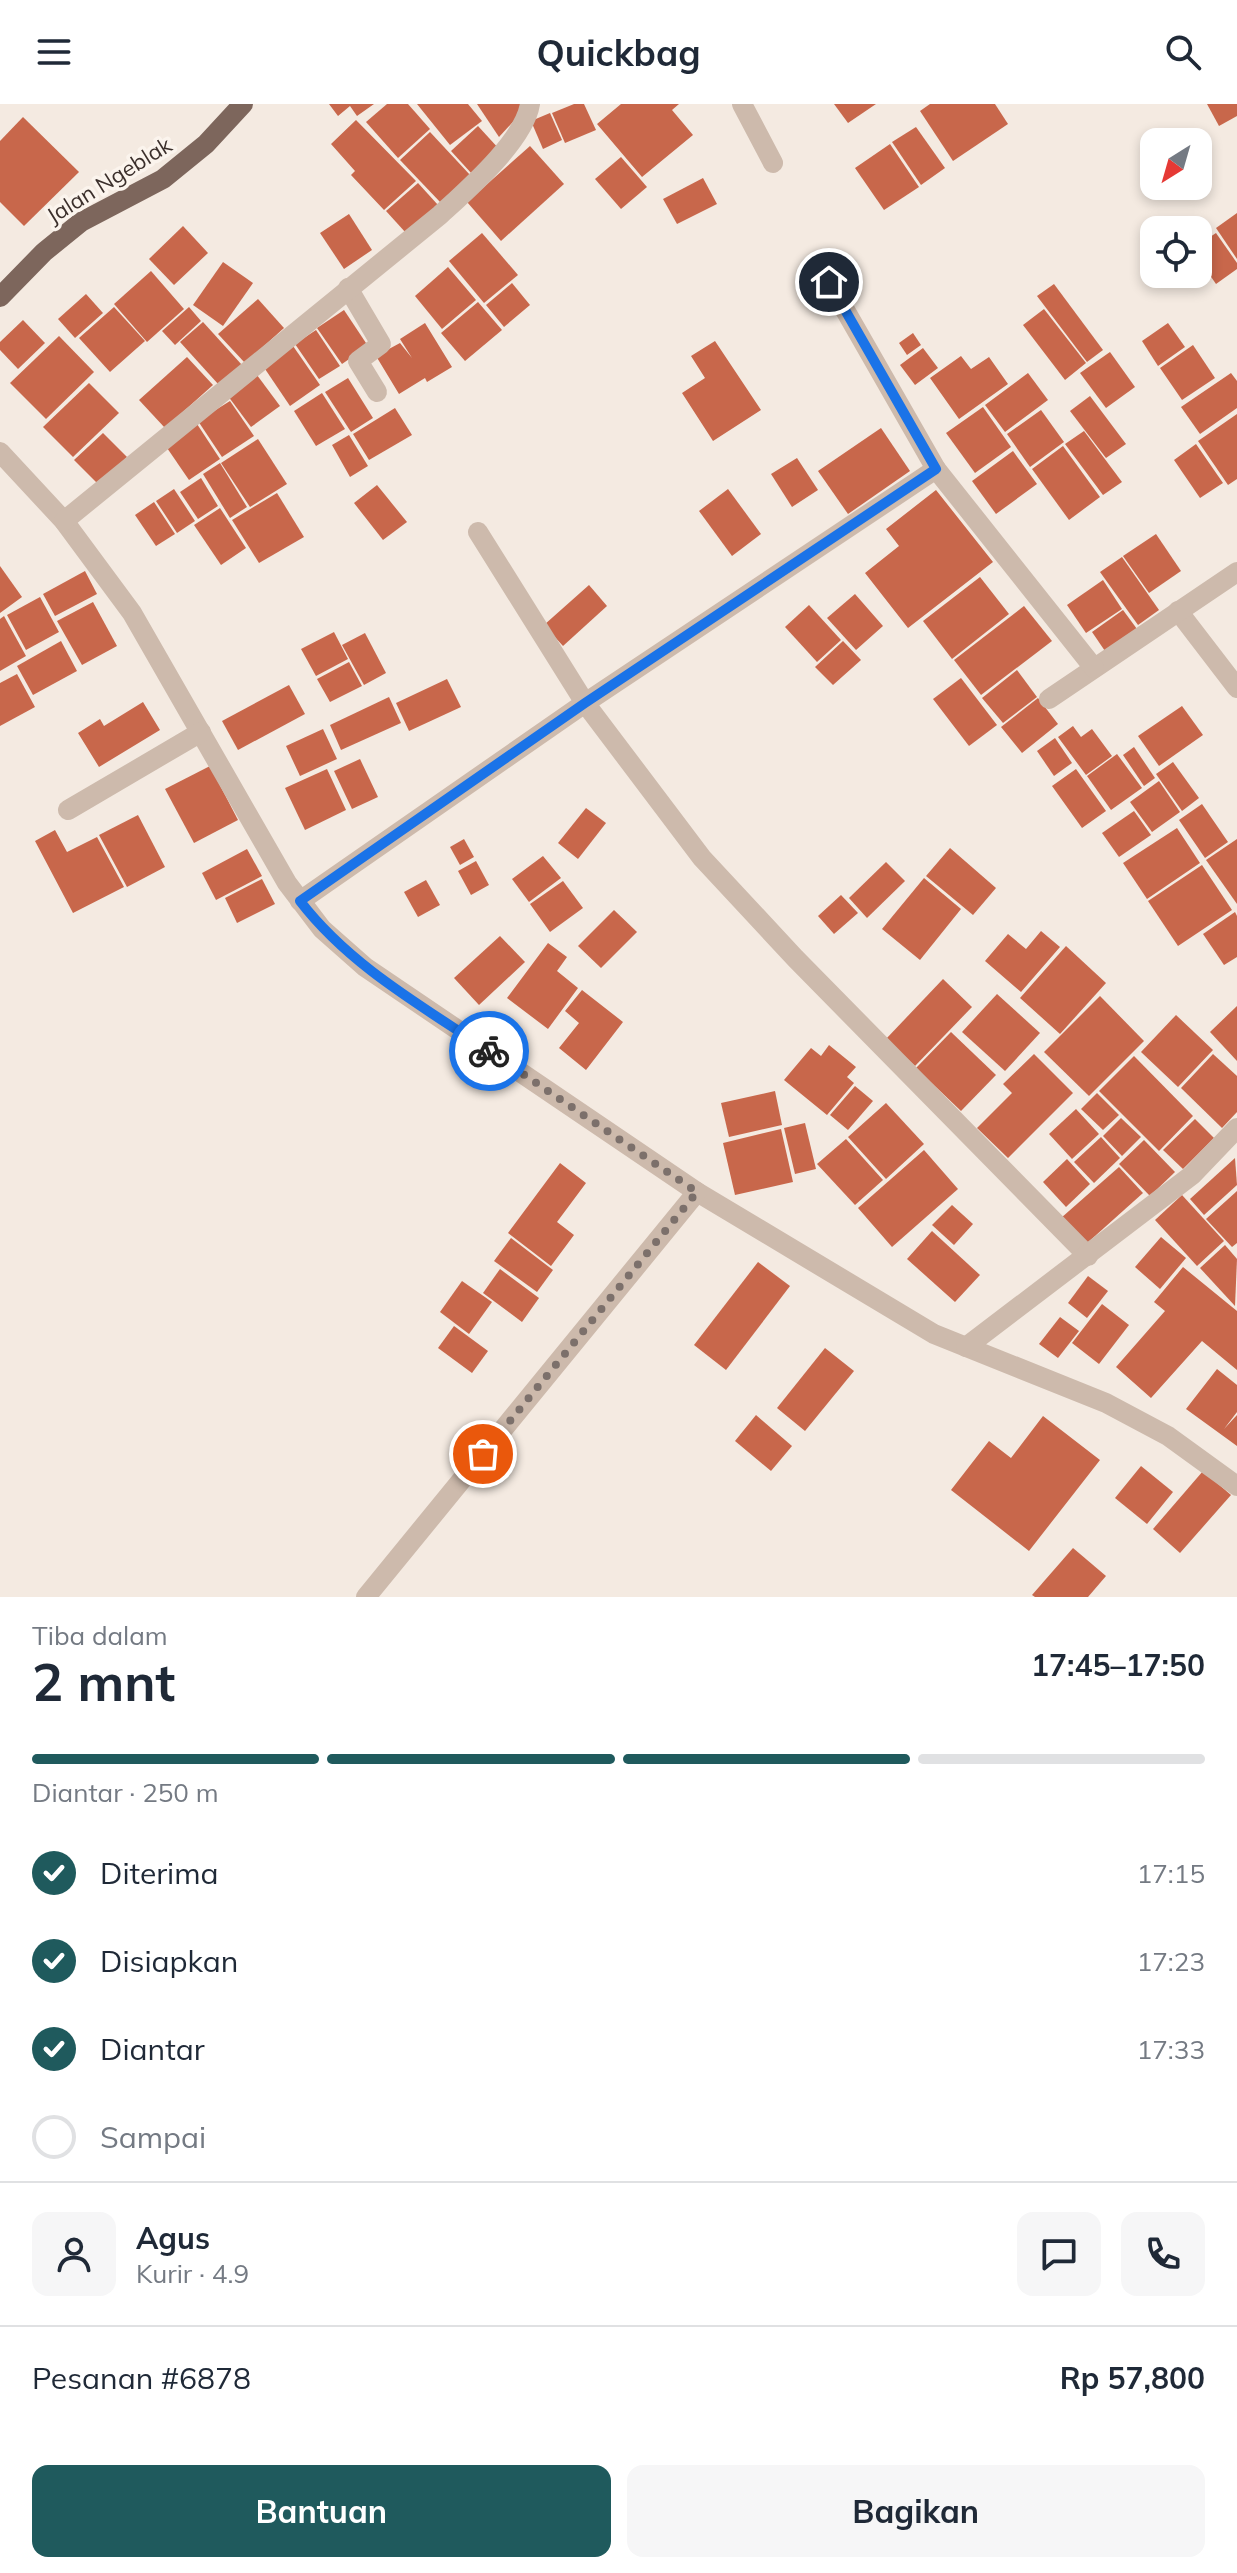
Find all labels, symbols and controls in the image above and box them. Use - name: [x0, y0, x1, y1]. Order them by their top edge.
- icon: menu: [32, 30, 76, 74]
- text: Quickbag: [536, 30, 701, 75]
- icon: search: [1161, 30, 1205, 74]
- north arrow: [1140, 128, 1212, 200]
- map controls: [1140, 128, 1212, 288]
- street label: Jalan Ngeblak: [41, 130, 177, 230]
- button: locate: [1140, 216, 1212, 288]
- pin: [795, 248, 863, 316]
- icon: home: [807, 260, 851, 304]
- courier: [449, 1011, 529, 1091]
- icon: bike: [467, 1029, 511, 1073]
- pin: [449, 1420, 517, 1488]
- icon: bag: [461, 1432, 505, 1476]
- text: Tiba dalam: [32, 1619, 168, 1652]
- text: 17:45–17:50: [1031, 1646, 1205, 1684]
- text: 2 mnt: [32, 1649, 175, 1714]
- text: Diantar · 250 m: [32, 1776, 219, 1809]
- icon: check: [32, 1851, 76, 1895]
- text: Diterima: [100, 1854, 219, 1892]
- text: 17:15: [1137, 1857, 1205, 1890]
- icon: check: [32, 1939, 76, 1983]
- text: Disiapkan: [100, 1942, 238, 1980]
- text: 17:23: [1137, 1945, 1205, 1978]
- icon: check: [32, 2027, 76, 2071]
- text: Diantar: [100, 2030, 205, 2068]
- text: 17:33: [1137, 2033, 1205, 2066]
- text: Sampai: [100, 2118, 206, 2156]
- button: person: [32, 2212, 116, 2296]
- button: chat: [1017, 2212, 1101, 2296]
- button: phone: [1121, 2212, 1205, 2296]
- text: Agus: [136, 2219, 210, 2257]
- text: Kurir · 4.9: [136, 2257, 249, 2290]
- text: Pesanan #6878: [32, 2359, 251, 2397]
- text: Rp 57,800: [1060, 2359, 1205, 2397]
- button: Bantuan: [32, 2465, 611, 2557]
- button: Bagikan: [627, 2465, 1205, 2557]

